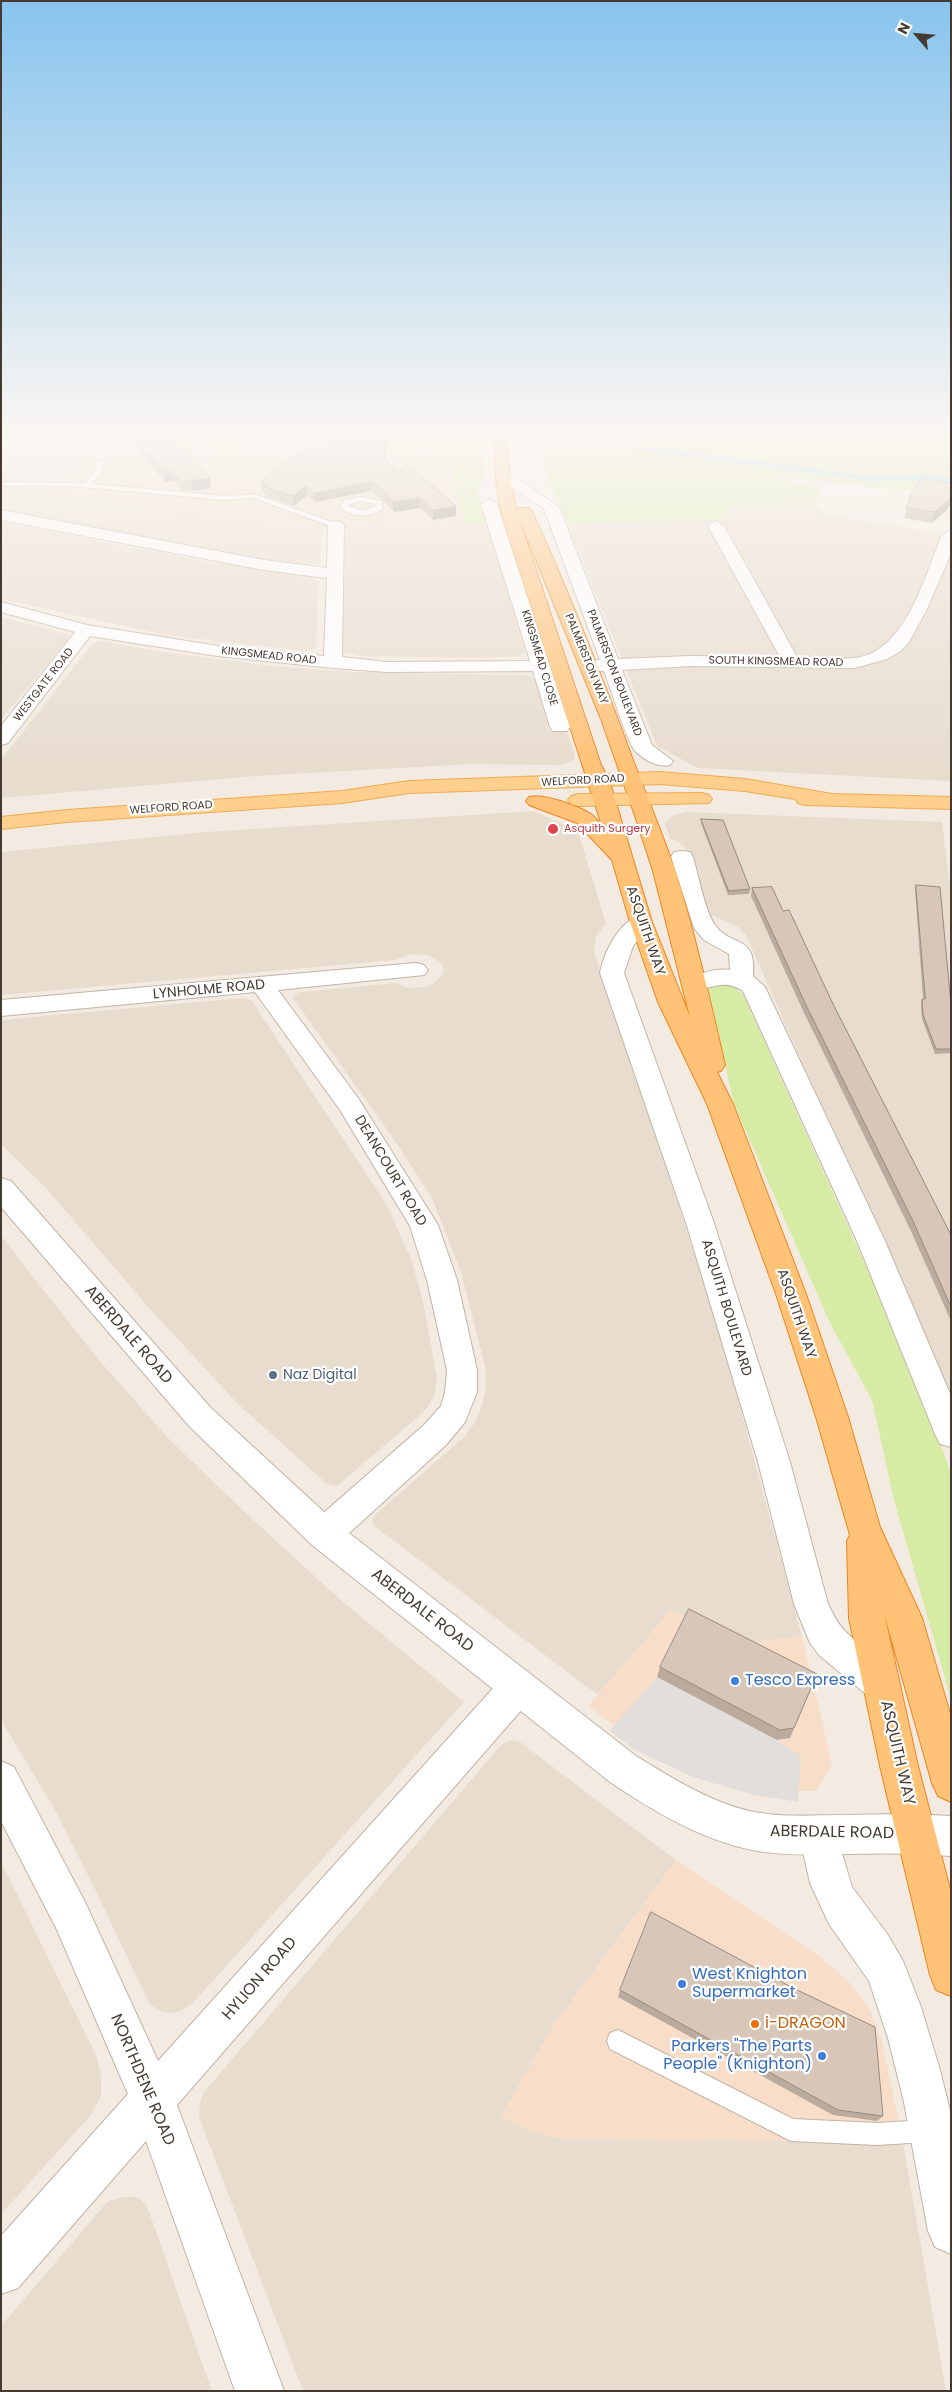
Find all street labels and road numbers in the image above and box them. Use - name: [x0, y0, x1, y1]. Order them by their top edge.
- street label: PALMERSTON BOULEVARD: [584, 608, 644, 738]
- street label: KINGSMEAD CLOSE: [518, 609, 560, 707]
- street label: PALMERSTON WAY: [562, 612, 610, 706]
- street label: KINGSMEAD ROAD: [221, 644, 317, 668]
- street label: WESTGATE ROAD: [11, 646, 77, 724]
- street label: SOUTH KINGSMEAD ROAD: [708, 654, 844, 670]
- street label: WELFORD ROAD: [541, 772, 625, 790]
- street label: WELFORD ROAD: [129, 799, 213, 817]
- street label: ASQUITH WAY: [622, 884, 668, 978]
- street label: LYNHOLME ROAD: [152, 977, 266, 1003]
- street label: DEANCOURT ROAD: [350, 1113, 430, 1229]
- street label: ASQUITH BOULEVARD: [697, 1238, 755, 1378]
- street label: ASQUITH WAY: [773, 1267, 819, 1361]
- street label: ABERDALE ROAD: [80, 1282, 176, 1388]
- street label: ABERDALE ROAD: [367, 1565, 477, 1657]
- street label: ASQUITH WAY: [876, 1699, 918, 1807]
- street label: ABERDALE ROAD: [770, 1822, 894, 1844]
- street label: HYLION ROAD: [219, 1934, 301, 2024]
- street label: NORTHDENE ROAD: [106, 2011, 178, 2149]

